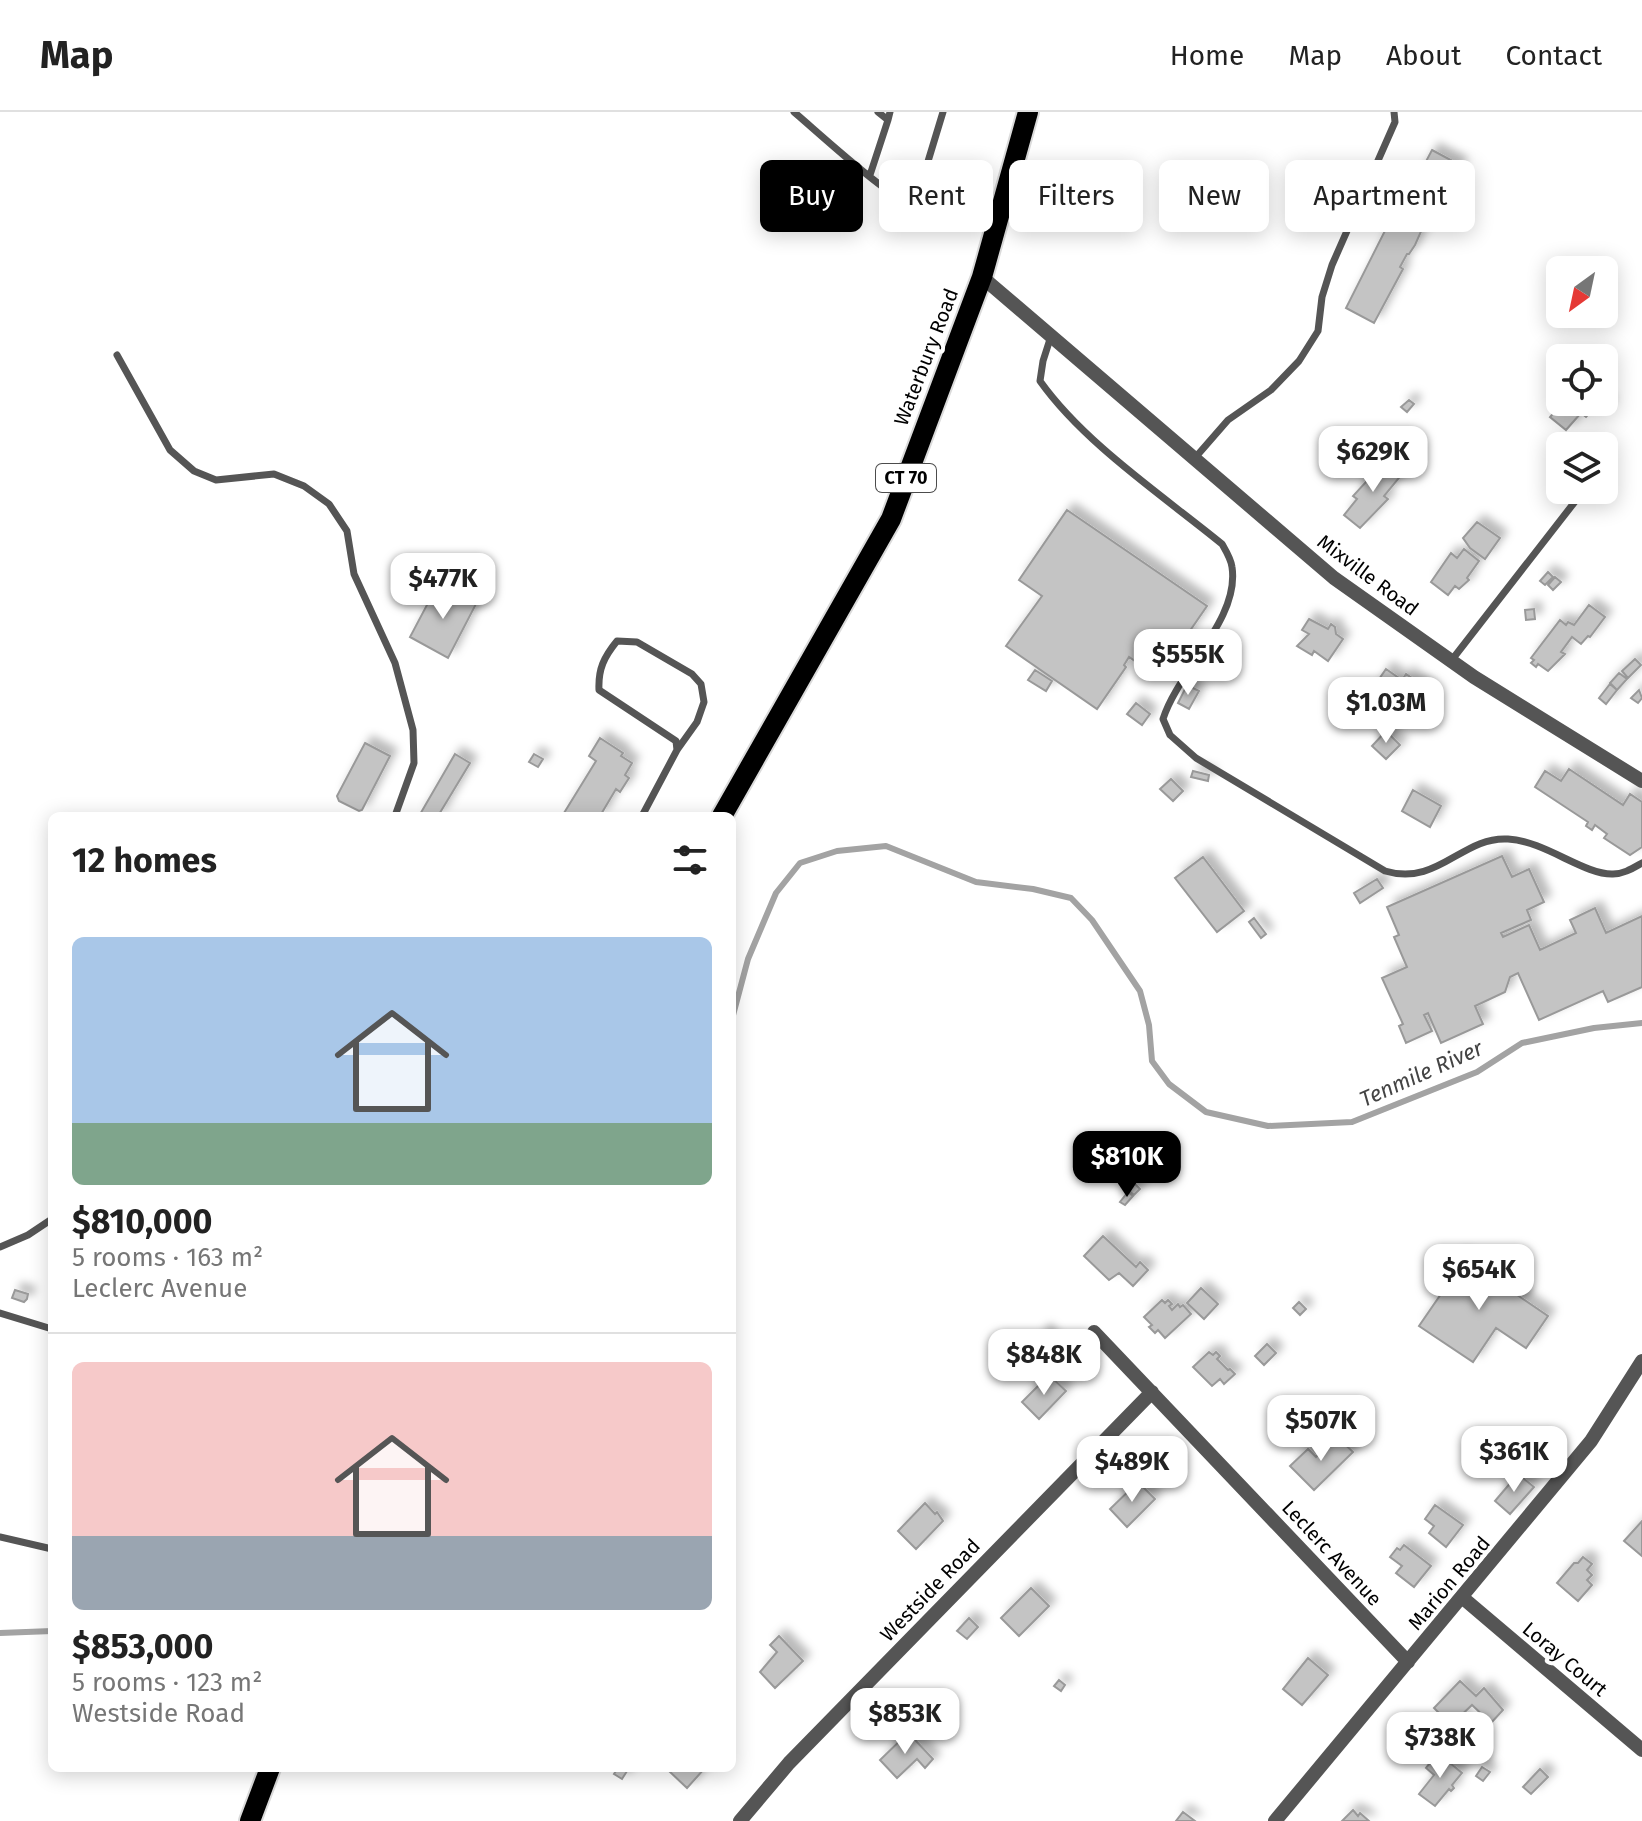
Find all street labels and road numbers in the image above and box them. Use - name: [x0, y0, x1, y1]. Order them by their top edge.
- street label: Waterbury Road: [889, 285, 963, 429]
- road number: CT 70: [876, 464, 936, 492]
- street label: Mixville Road: [1313, 529, 1423, 621]
- street label: Leclerc Avenue: [1277, 1495, 1387, 1611]
- street label: Marion Road: [1403, 1531, 1495, 1635]
- street label: Westside Road: [875, 1534, 985, 1646]
- street label: Loray Court: [1518, 1617, 1613, 1702]

